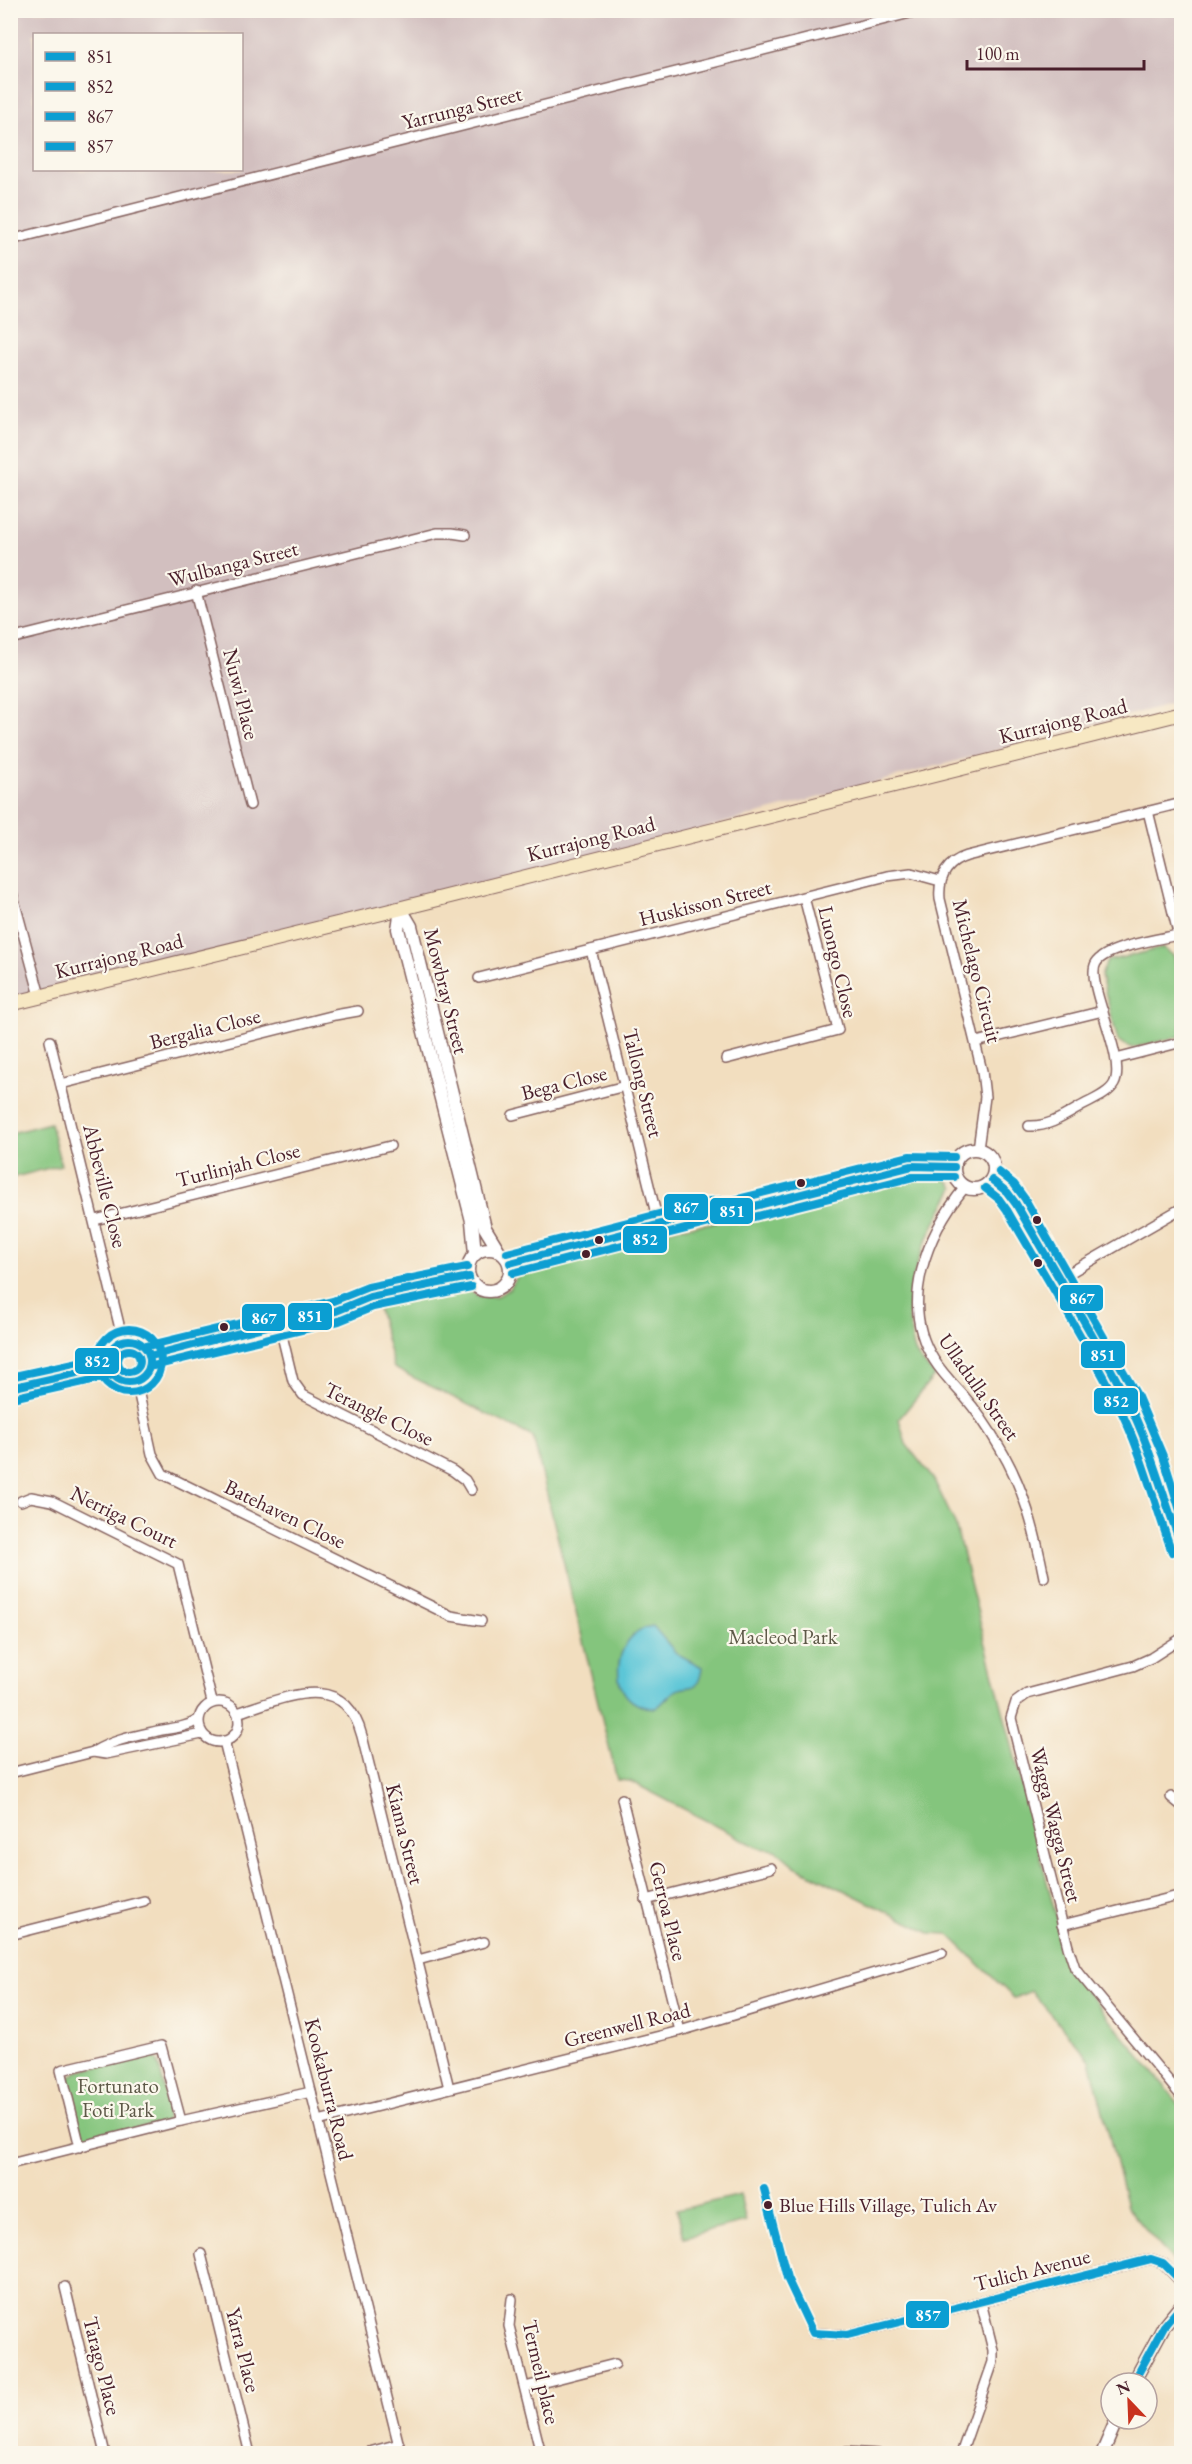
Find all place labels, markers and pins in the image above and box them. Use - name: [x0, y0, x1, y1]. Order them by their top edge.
- unlabelled marker: [795, 1177, 807, 1189]
- unlabelled marker: [1031, 1214, 1043, 1226]
- unlabelled marker: [593, 1234, 605, 1246]
- unlabelled marker: [580, 1248, 592, 1260]
- unlabelled marker: [1032, 1257, 1044, 1269]
- unlabelled marker: [218, 1321, 230, 1333]
- place label: Blue Hills Village, Tulich Av: [779, 2192, 997, 2218]
- marker: Blue Hills Village, Tulich Av: [762, 2199, 774, 2211]

